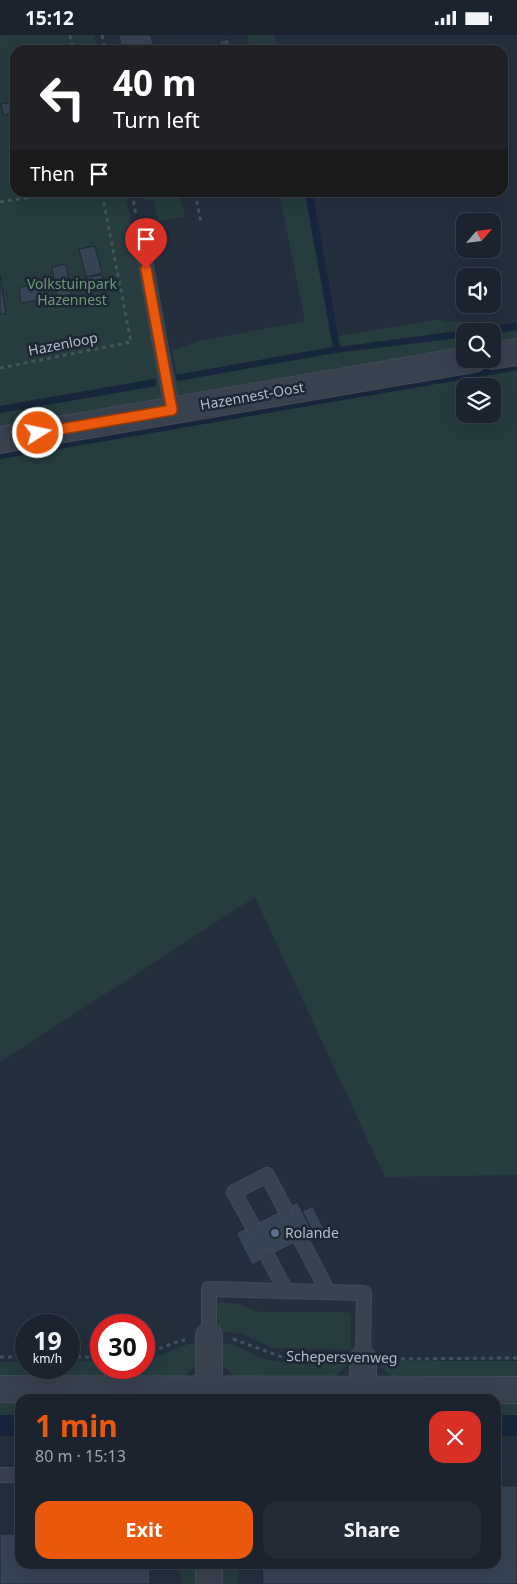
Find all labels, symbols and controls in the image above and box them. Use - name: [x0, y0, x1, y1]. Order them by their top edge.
- text: 15:12: [25, 5, 74, 31]
- text: 40 m: [113, 59, 196, 106]
- icon: left: [30, 65, 95, 130]
- text: Turn left: [113, 104, 200, 134]
- icon: arrive: [85, 160, 113, 188]
- text: Then: [30, 161, 75, 187]
- north arrow: [456, 213, 501, 257]
- map controls: [456, 213, 501, 423]
- pin: [125, 218, 167, 269]
- icon: arrive: [132, 225, 160, 253]
- button: sound: [456, 268, 501, 313]
- park label: Volkstuinpark Hazennest: [27, 274, 118, 309]
- button: search: [456, 323, 501, 368]
- street label: Hazenloop: [26, 327, 99, 360]
- street label: Hazennest-Oost: [198, 377, 305, 414]
- button: layers: [456, 378, 501, 423]
- position arrow: [11, 406, 63, 458]
- place label: Rolande: [285, 1223, 339, 1242]
- marker: Rolande: [269, 1227, 281, 1239]
- speed limit sign: 30: [90, 1314, 155, 1379]
- text: 19: [33, 1323, 62, 1357]
- street label: Schepersvenweg: [286, 1346, 398, 1367]
- text: km/h: [33, 1350, 62, 1367]
- text: 1 min: [35, 1405, 118, 1446]
- button: close: [429, 1411, 481, 1463]
- text: 80 m · 15:13: [35, 1445, 126, 1467]
- button: Exit: [35, 1501, 253, 1559]
- button: Share: [263, 1501, 481, 1559]

